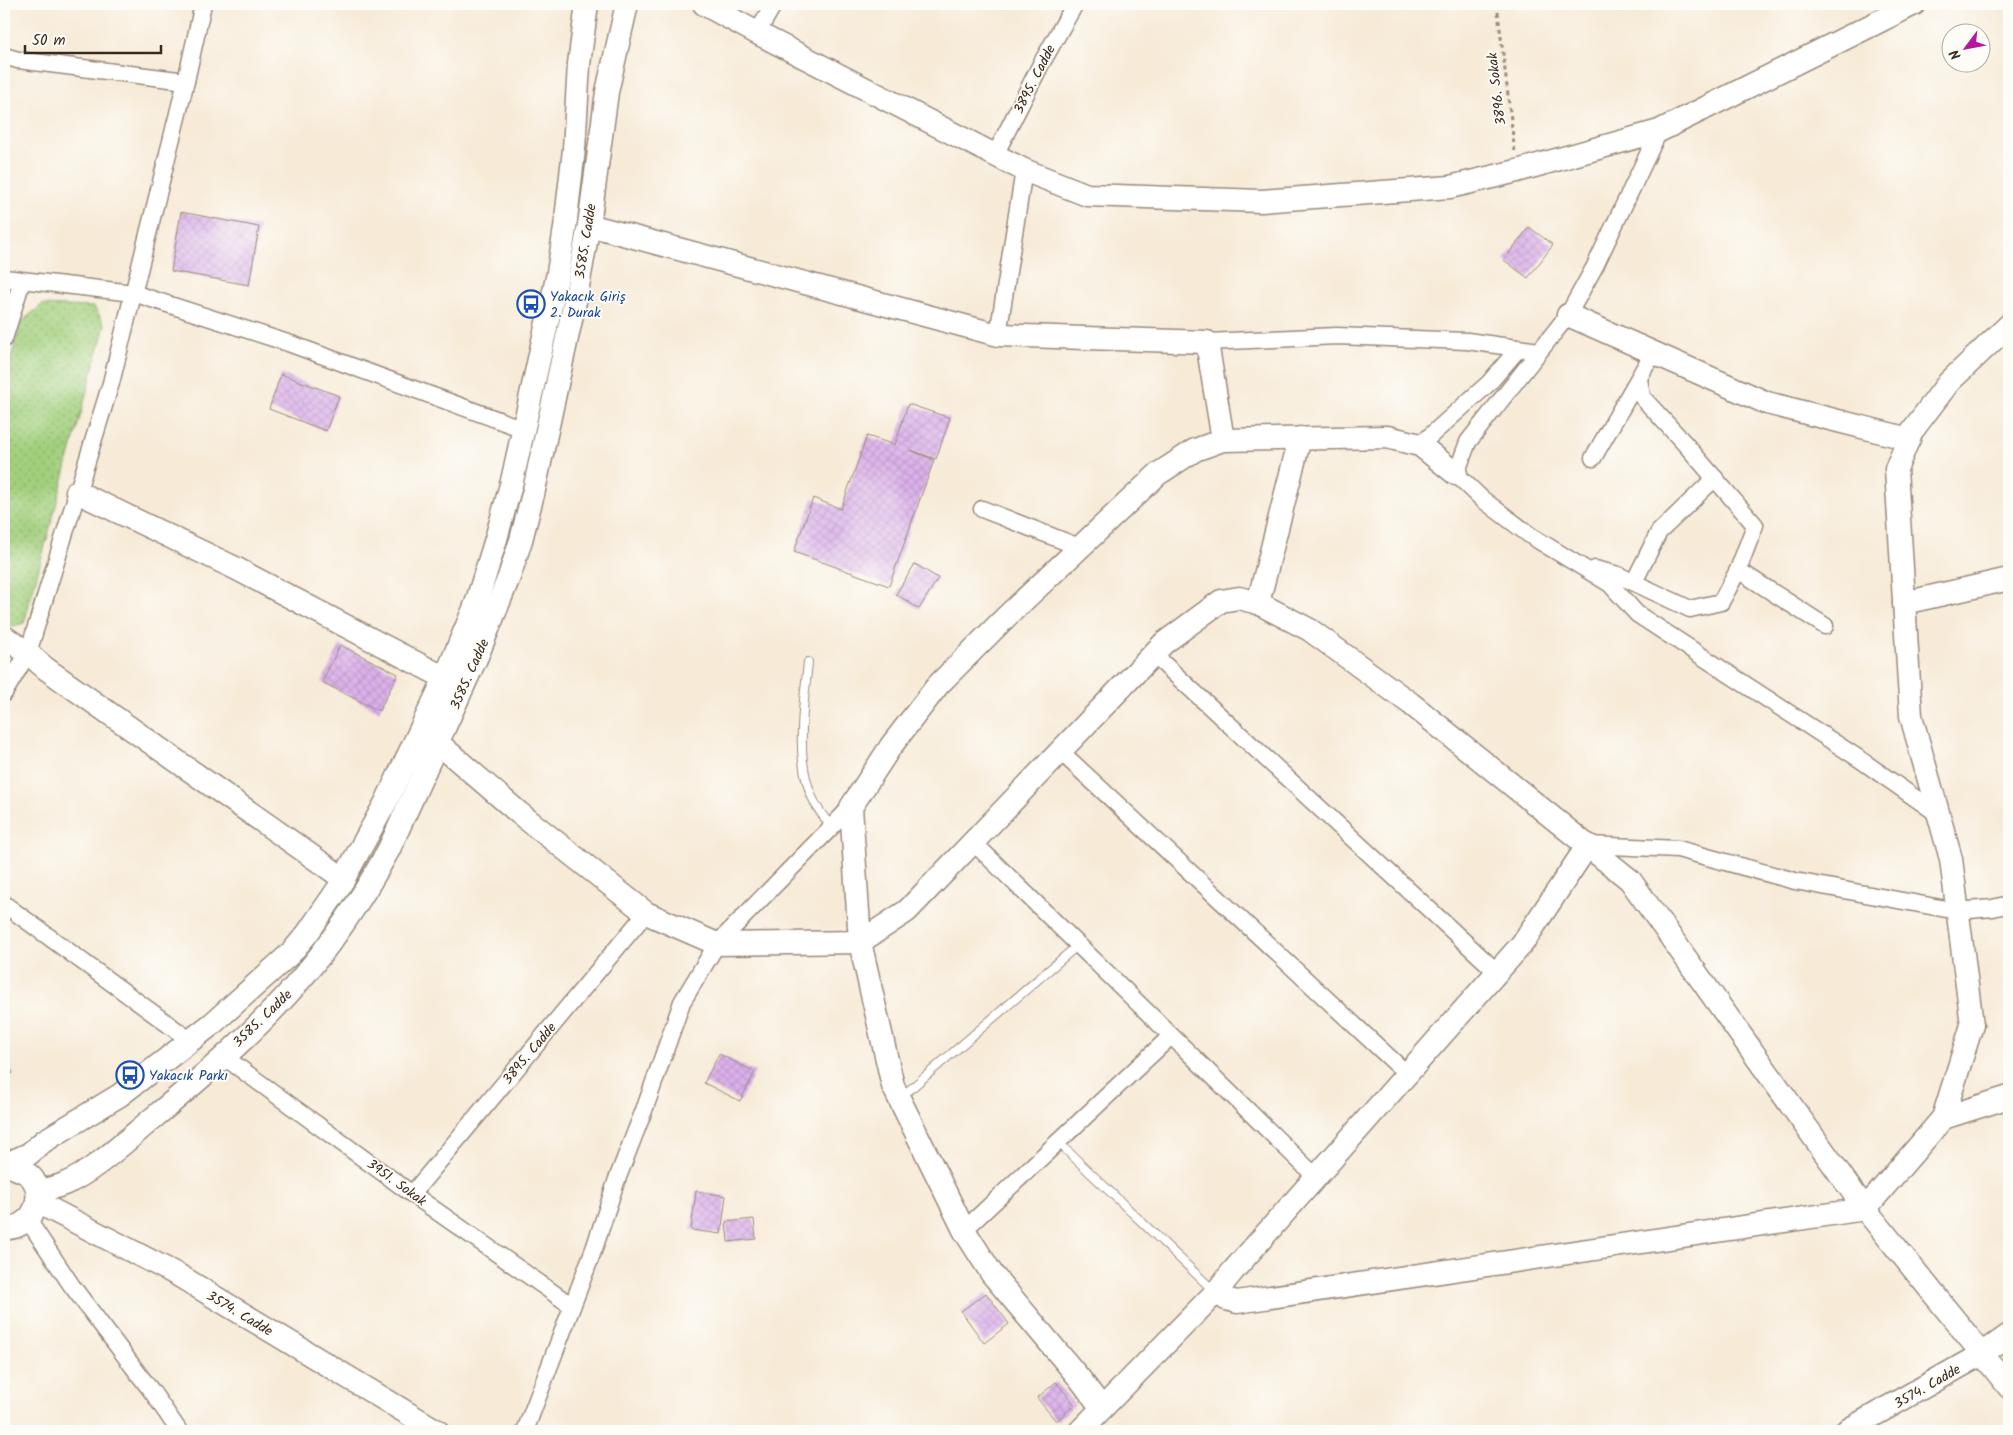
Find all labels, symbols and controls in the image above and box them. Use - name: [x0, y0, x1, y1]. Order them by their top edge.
- scale bar: [25, 22, 161, 54]
- north arrow: [1940, 22, 1990, 72]
- text: 50 m: [32, 29, 66, 53]
- street label: 3895. Cadde: [1008, 40, 1062, 118]
- text: N: [1944, 45, 1967, 64]
- street label: 3896. Sokak: [1482, 51, 1512, 127]
- street label: 3585. Cadde: [569, 201, 603, 280]
- place label: Yakacık Giriş 2. Durak: [550, 286, 626, 324]
- bus stop icon: Yakacık Giriş 2. Durak: [516, 289, 546, 319]
- street label: 3585. Cadde: [444, 635, 496, 713]
- street label: 3585. Cadde: [228, 984, 298, 1053]
- street label: 3895. Cadde: [497, 1017, 563, 1089]
- bus stop icon: Yakacık Parkı: [115, 1060, 145, 1090]
- place label: Yakacık Parkı: [149, 1065, 228, 1087]
- street label: 3951. Sokak: [362, 1154, 431, 1212]
- street label: 3574. Cadde: [202, 1285, 277, 1343]
- street label: 3574. Cadde: [1890, 1359, 1966, 1415]

